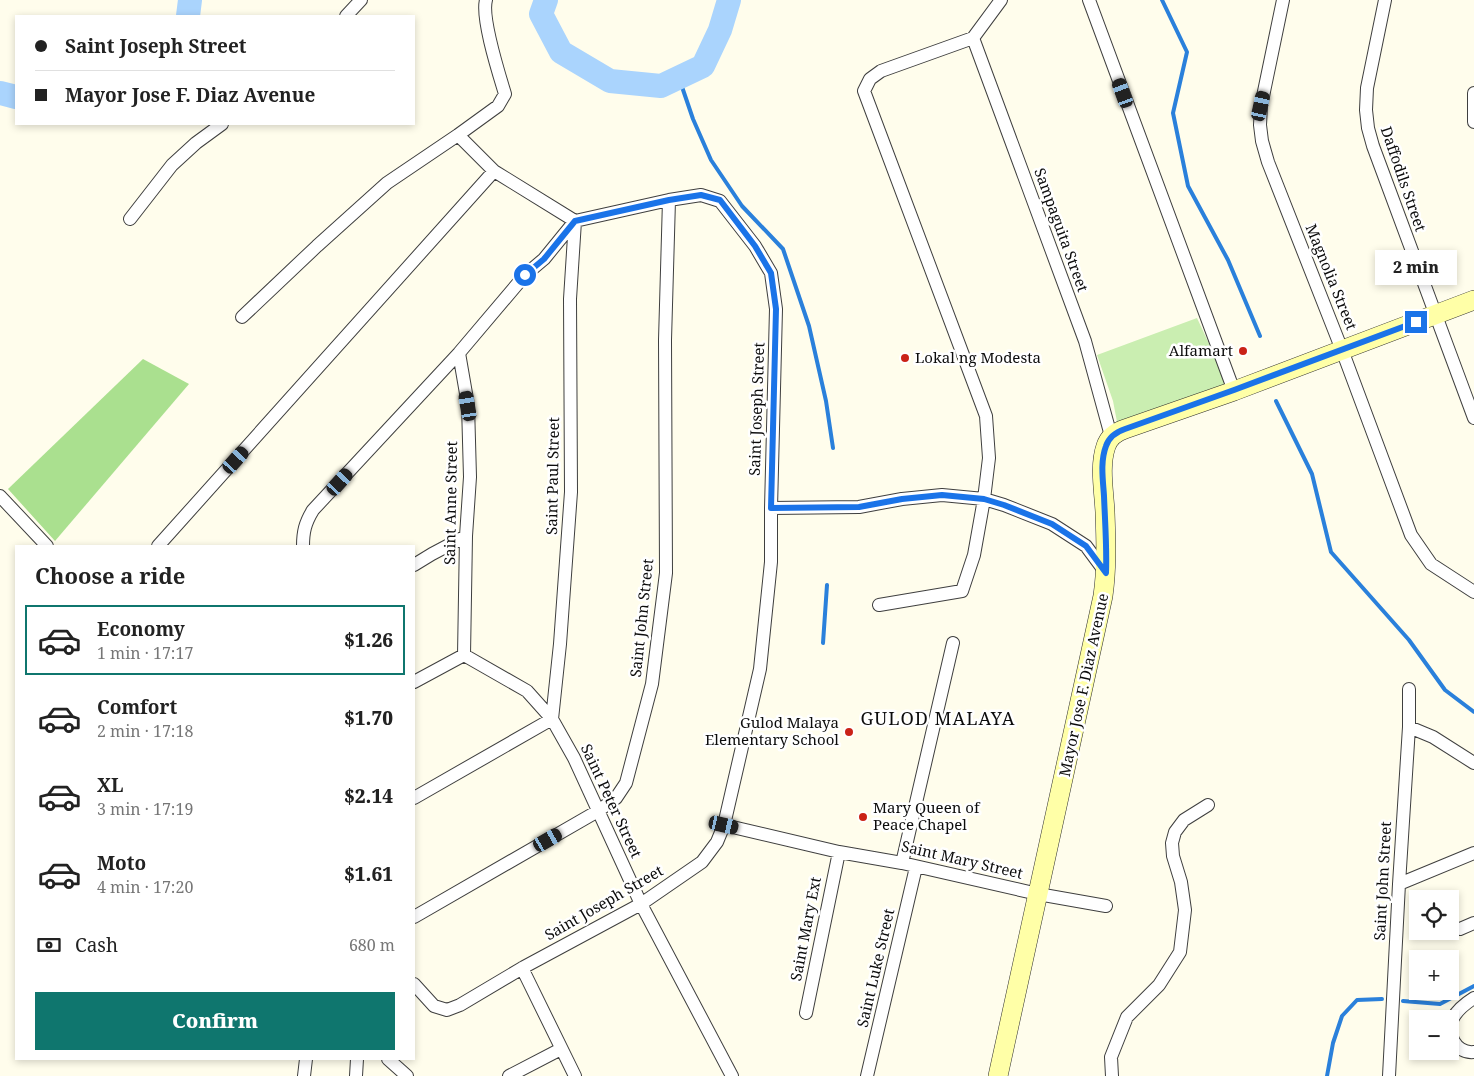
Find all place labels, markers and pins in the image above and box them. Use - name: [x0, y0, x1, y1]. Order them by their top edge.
- place label: Alfamart: [1169, 340, 1233, 360]
- marker: Alfamart: [1237, 345, 1249, 357]
- place label: Lokal ng Modesta: [915, 347, 1041, 367]
- marker: Lokal ng Modesta: [899, 352, 911, 364]
- place label: Gulod Malaya Elementary School: [705, 712, 839, 749]
- marker: Gulod Malaya Elementary School: [843, 726, 855, 738]
- place label: Mary Queen of Peace Chapel: [873, 797, 981, 834]
- marker: Mary Queen of Peace Chapel: [857, 811, 869, 823]

